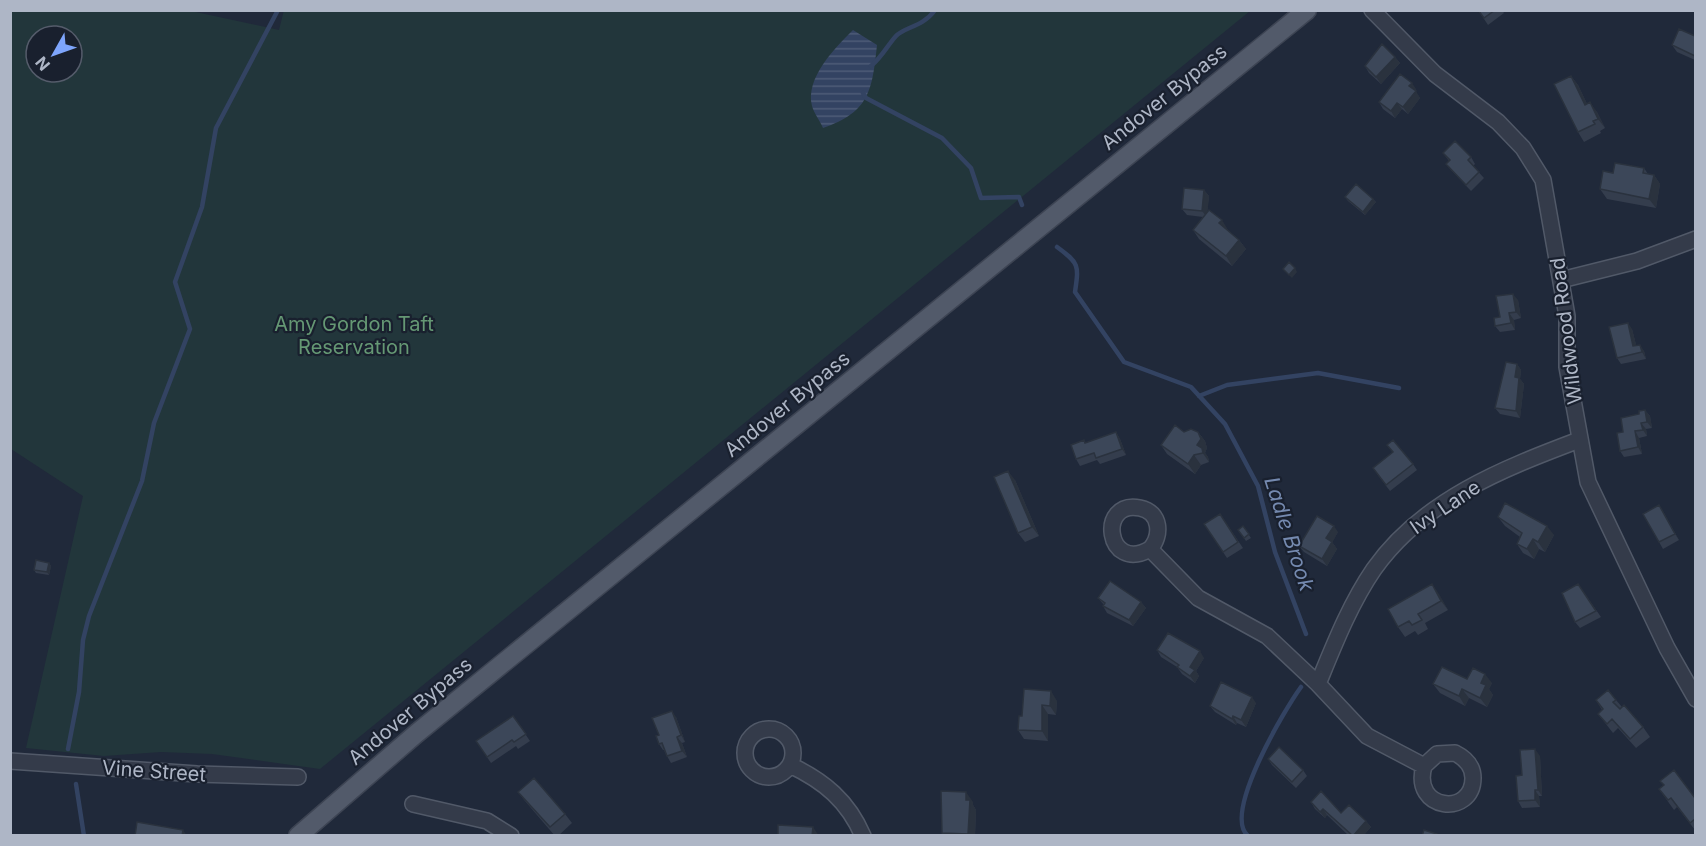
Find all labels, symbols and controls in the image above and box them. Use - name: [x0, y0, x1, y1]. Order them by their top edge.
- north arrow: [24, 24, 84, 84]
- street label: Andover Bypass: [1097, 39, 1231, 155]
- text: N: [31, 53, 54, 75]
- street label: Wildwood Road: [1545, 256, 1587, 406]
- park label: Amy Gordon Taft Reservation: [274, 312, 434, 359]
- street label: Andover Bypass: [720, 346, 854, 462]
- water label: Ladle Brook: [1259, 474, 1320, 595]
- street label: Ivy Lane: [1405, 475, 1485, 539]
- street label: Andover Bypass: [343, 652, 477, 770]
- street label: Vine Street: [101, 755, 207, 787]

